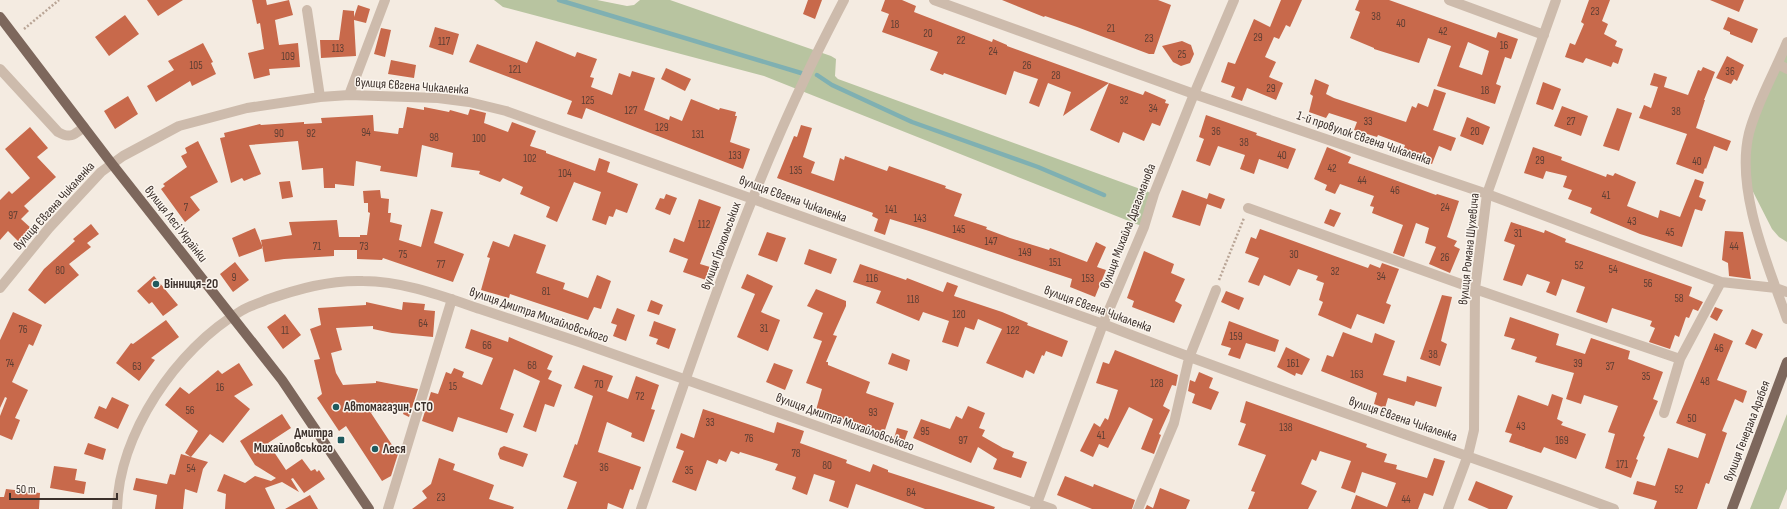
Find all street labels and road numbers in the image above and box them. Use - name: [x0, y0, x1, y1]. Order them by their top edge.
- street label: вулиця Євгена Чикаленка: [355, 74, 469, 98]
- street label: 1-й провулок Євгена Чикаленка: [1295, 107, 1433, 169]
- street label: вулиця Євгена Чикаленка: [10, 158, 98, 254]
- street label: вулиця Михайла Драгоманова: [1097, 161, 1159, 291]
- street label: вулиця Євгена Чикаленка: [737, 172, 849, 226]
- street label: вулиця Лесі Українки: [141, 183, 211, 265]
- street label: вулиця Романа Шухевича: [1455, 192, 1483, 306]
- street label: вулиця Ґрохольських: [698, 200, 744, 292]
- street label: вулиця Євгена Чикаленка: [1042, 282, 1154, 336]
- street label: вулиця Дмитра Михайловського: [467, 284, 611, 346]
- street label: вулиця Генерала Арабея: [1720, 378, 1774, 484]
- street label: вулиця Дмитра Михайловського: [774, 389, 916, 455]
- street label: вулиця Євгена Чикаленка: [1347, 393, 1459, 445]

